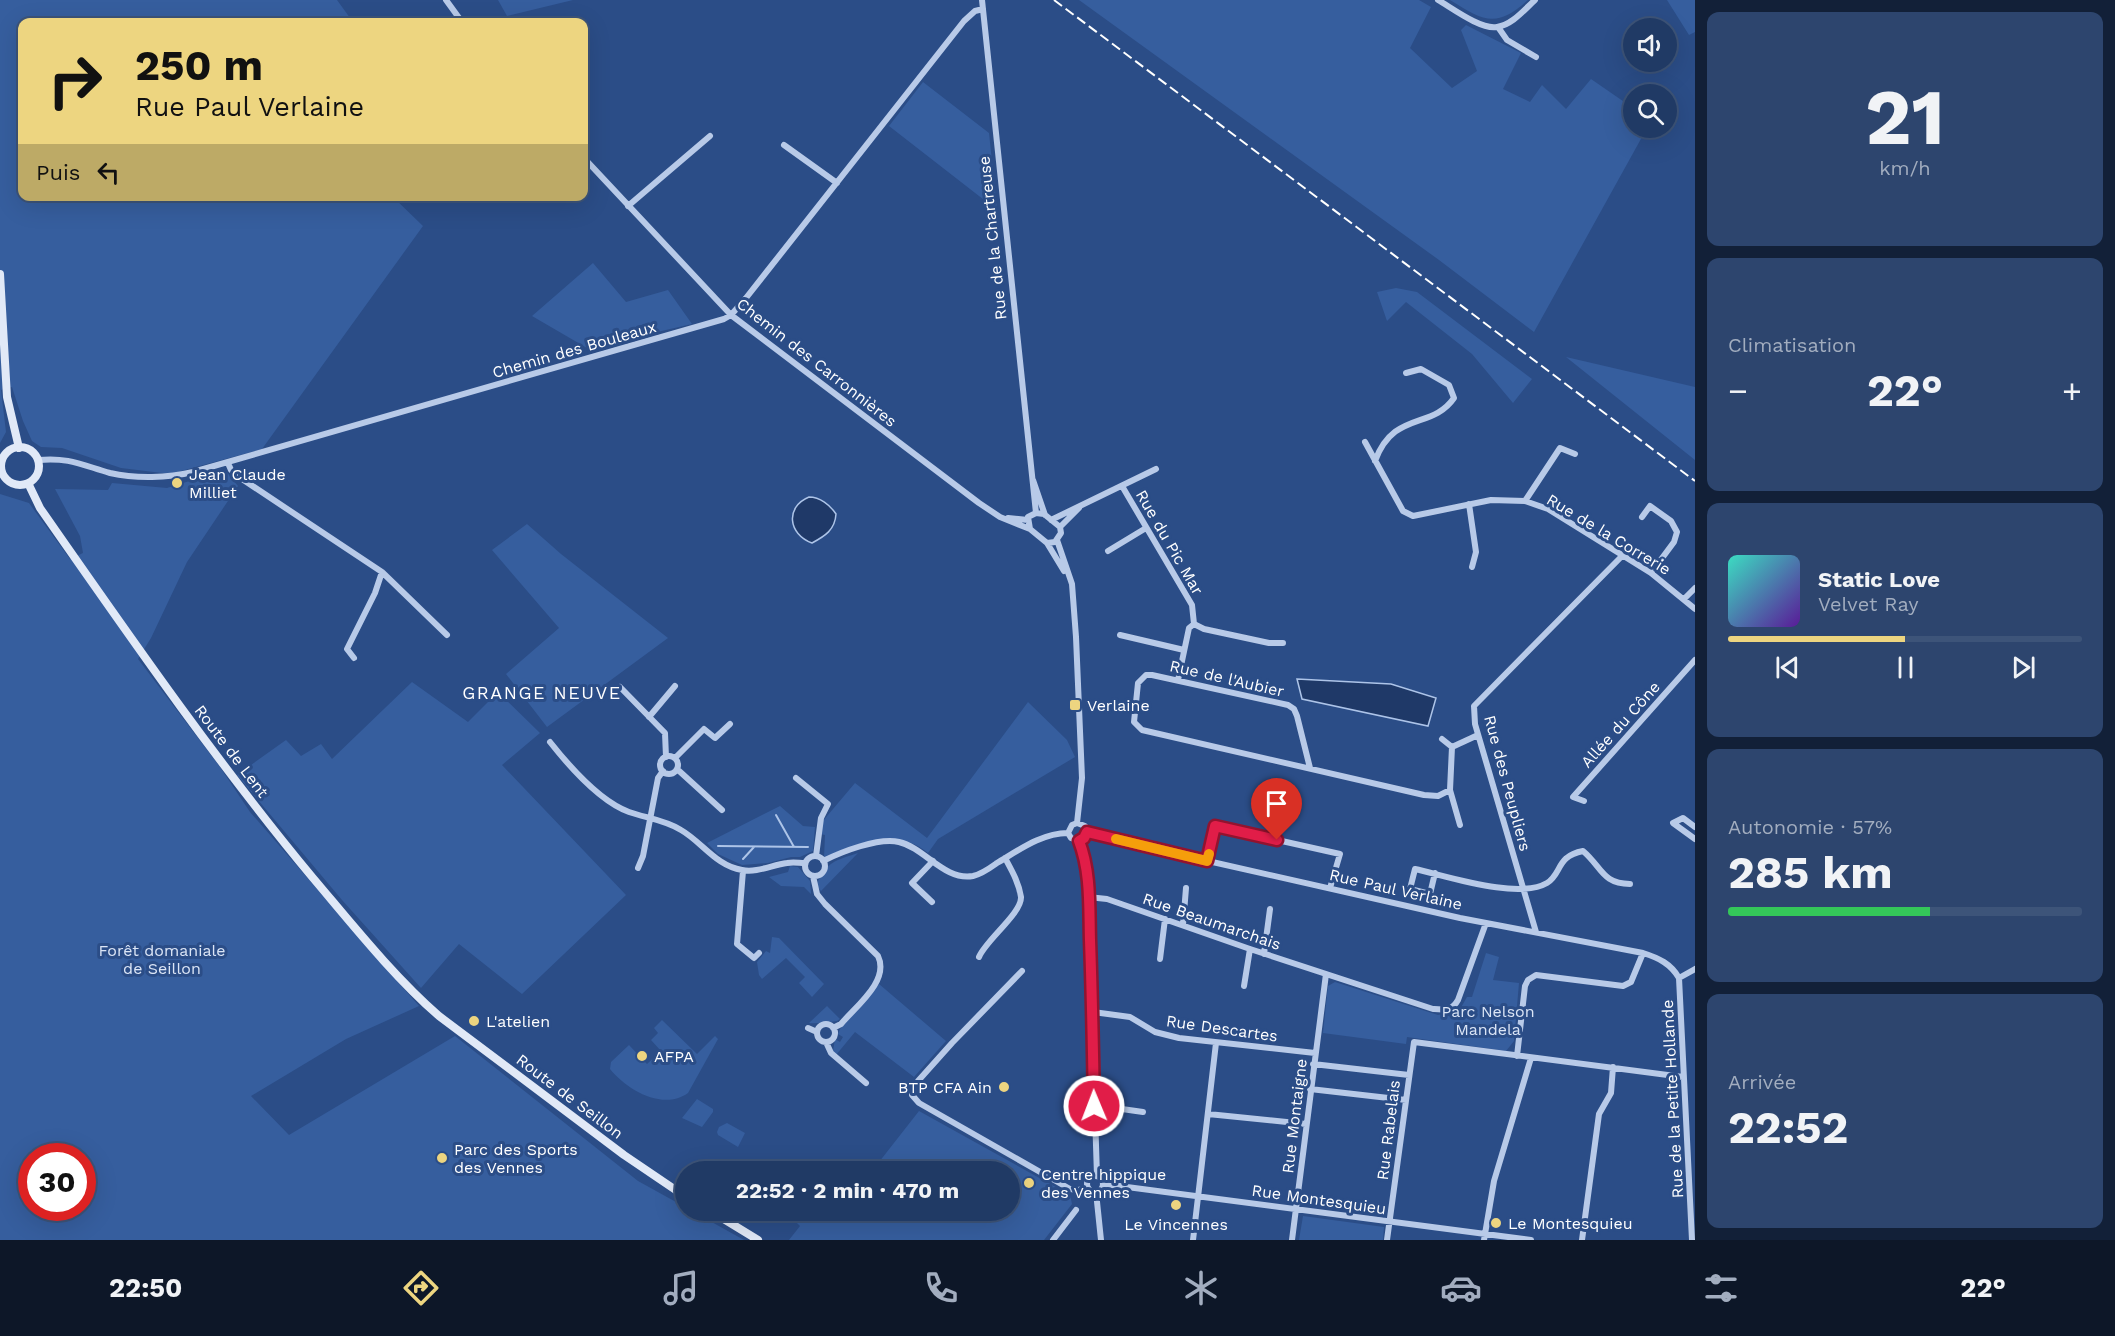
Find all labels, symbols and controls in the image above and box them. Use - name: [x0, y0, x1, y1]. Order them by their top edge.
- map controls: [1623, 18, 1677, 138]
- button: sound: [1623, 18, 1677, 72]
- text: 250 m: [135, 41, 263, 90]
- icon: right: [36, 42, 114, 120]
- text: 21: [1865, 71, 1945, 163]
- button: search: [1623, 84, 1677, 138]
- text: Rue Paul Verlaine: [135, 91, 364, 123]
- street label: Rue de la Chartreuse: [974, 155, 1011, 321]
- icon: left: [92, 156, 125, 189]
- text: km/h: [1879, 156, 1931, 180]
- text: Puis: [36, 160, 80, 185]
- street label: Chemin des Carronnières: [733, 294, 900, 431]
- street label: Chemin des Bouleaux: [490, 317, 658, 382]
- text: Climatisation: [1728, 333, 1856, 357]
- text: 22°: [1867, 364, 1943, 417]
- text: −: [1728, 371, 1748, 410]
- text: +: [2062, 371, 2082, 410]
- place label: Jean Claude Milliet: [189, 465, 286, 502]
- marker: Jean Claude Milliet: [170, 476, 184, 490]
- street label: Rue du Pic Mar: [1132, 486, 1208, 598]
- street label: Rue de la Correrie: [1543, 490, 1674, 579]
- text: Static Love: [1818, 567, 1940, 592]
- text: Velvet Ray: [1818, 592, 1919, 616]
- icon: previous: [1771, 651, 1804, 684]
- icon: pause: [1889, 651, 1922, 684]
- icon: next: [2007, 651, 2040, 684]
- street label: Rue de l'Aubier: [1168, 656, 1286, 701]
- street label: Allée du Cône: [1577, 677, 1664, 771]
- district label: GRANGE NEUVE: [462, 682, 622, 703]
- place label: Verlaine: [1087, 696, 1150, 715]
- marker: Verlaine: [1068, 698, 1082, 712]
- street label: Route de Lent: [191, 701, 273, 802]
- street label: Rue des Peupliers: [1480, 713, 1535, 853]
- pin: [1251, 778, 1302, 840]
- icon: arrive: [1260, 787, 1293, 820]
- text: Autonomie · 57%: [1728, 815, 1892, 839]
- text: 285 km: [1728, 846, 1892, 899]
- street label: Rue Paul Verlaine: [1328, 865, 1464, 914]
- street label: Rue Beaumarchais: [1140, 889, 1283, 954]
- park label: Forêt domaniale de Seillon: [98, 941, 226, 978]
- street label: Rue de la Petite Hollande: [1658, 999, 1687, 1199]
- park label: Parc Nelson Mandela: [1441, 1002, 1535, 1039]
- street label: Rue Descartes: [1165, 1011, 1279, 1046]
- place label: L'atelien: [486, 1012, 550, 1031]
- marker: L'atelien: [467, 1014, 481, 1028]
- place label: AFPA: [654, 1047, 694, 1066]
- marker: AFPA: [635, 1049, 649, 1063]
- street label: Route de Seillon: [512, 1050, 627, 1143]
- street label: Rue Montaigne: [1278, 1058, 1311, 1175]
- text: Arrivée: [1728, 1070, 1796, 1094]
- position arrow: [1062, 1074, 1126, 1138]
- place label: BTP CFA Ain: [898, 1078, 992, 1097]
- street label: Rue Rabelais: [1373, 1079, 1404, 1181]
- marker: BTP CFA Ain: [997, 1080, 1011, 1094]
- text: 22:52: [1728, 1101, 1848, 1154]
- place label: Parc des Sports des Vennes: [454, 1140, 578, 1177]
- speed limit sign: 30: [18, 1143, 96, 1221]
- marker: Parc des Sports des Vennes: [435, 1151, 449, 1165]
- place label: Centre hippique des Vennes: [1041, 1165, 1166, 1202]
- marker: Centre hippique des Vennes: [1022, 1176, 1036, 1190]
- text: 22:52 · 2 min · 470 m: [736, 1178, 959, 1203]
- street label: Rue Montesquieu: [1250, 1181, 1387, 1218]
- marker: Le Vincennes: [1169, 1198, 1183, 1212]
- place label: Le Montesquieu: [1508, 1214, 1633, 1233]
- place label: Le Vincennes: [1124, 1215, 1228, 1234]
- marker: Le Montesquieu: [1489, 1216, 1503, 1230]
- icon: directions: [400, 1267, 442, 1309]
- icon: music: [660, 1267, 702, 1309]
- icon: phone: [920, 1267, 962, 1309]
- icon: climate: [1180, 1267, 1222, 1309]
- icon: car: [1440, 1267, 1482, 1309]
- icon: filters: [1700, 1267, 1742, 1309]
- text: 22:50: [109, 1272, 182, 1304]
- text: 22°: [1960, 1272, 2006, 1304]

